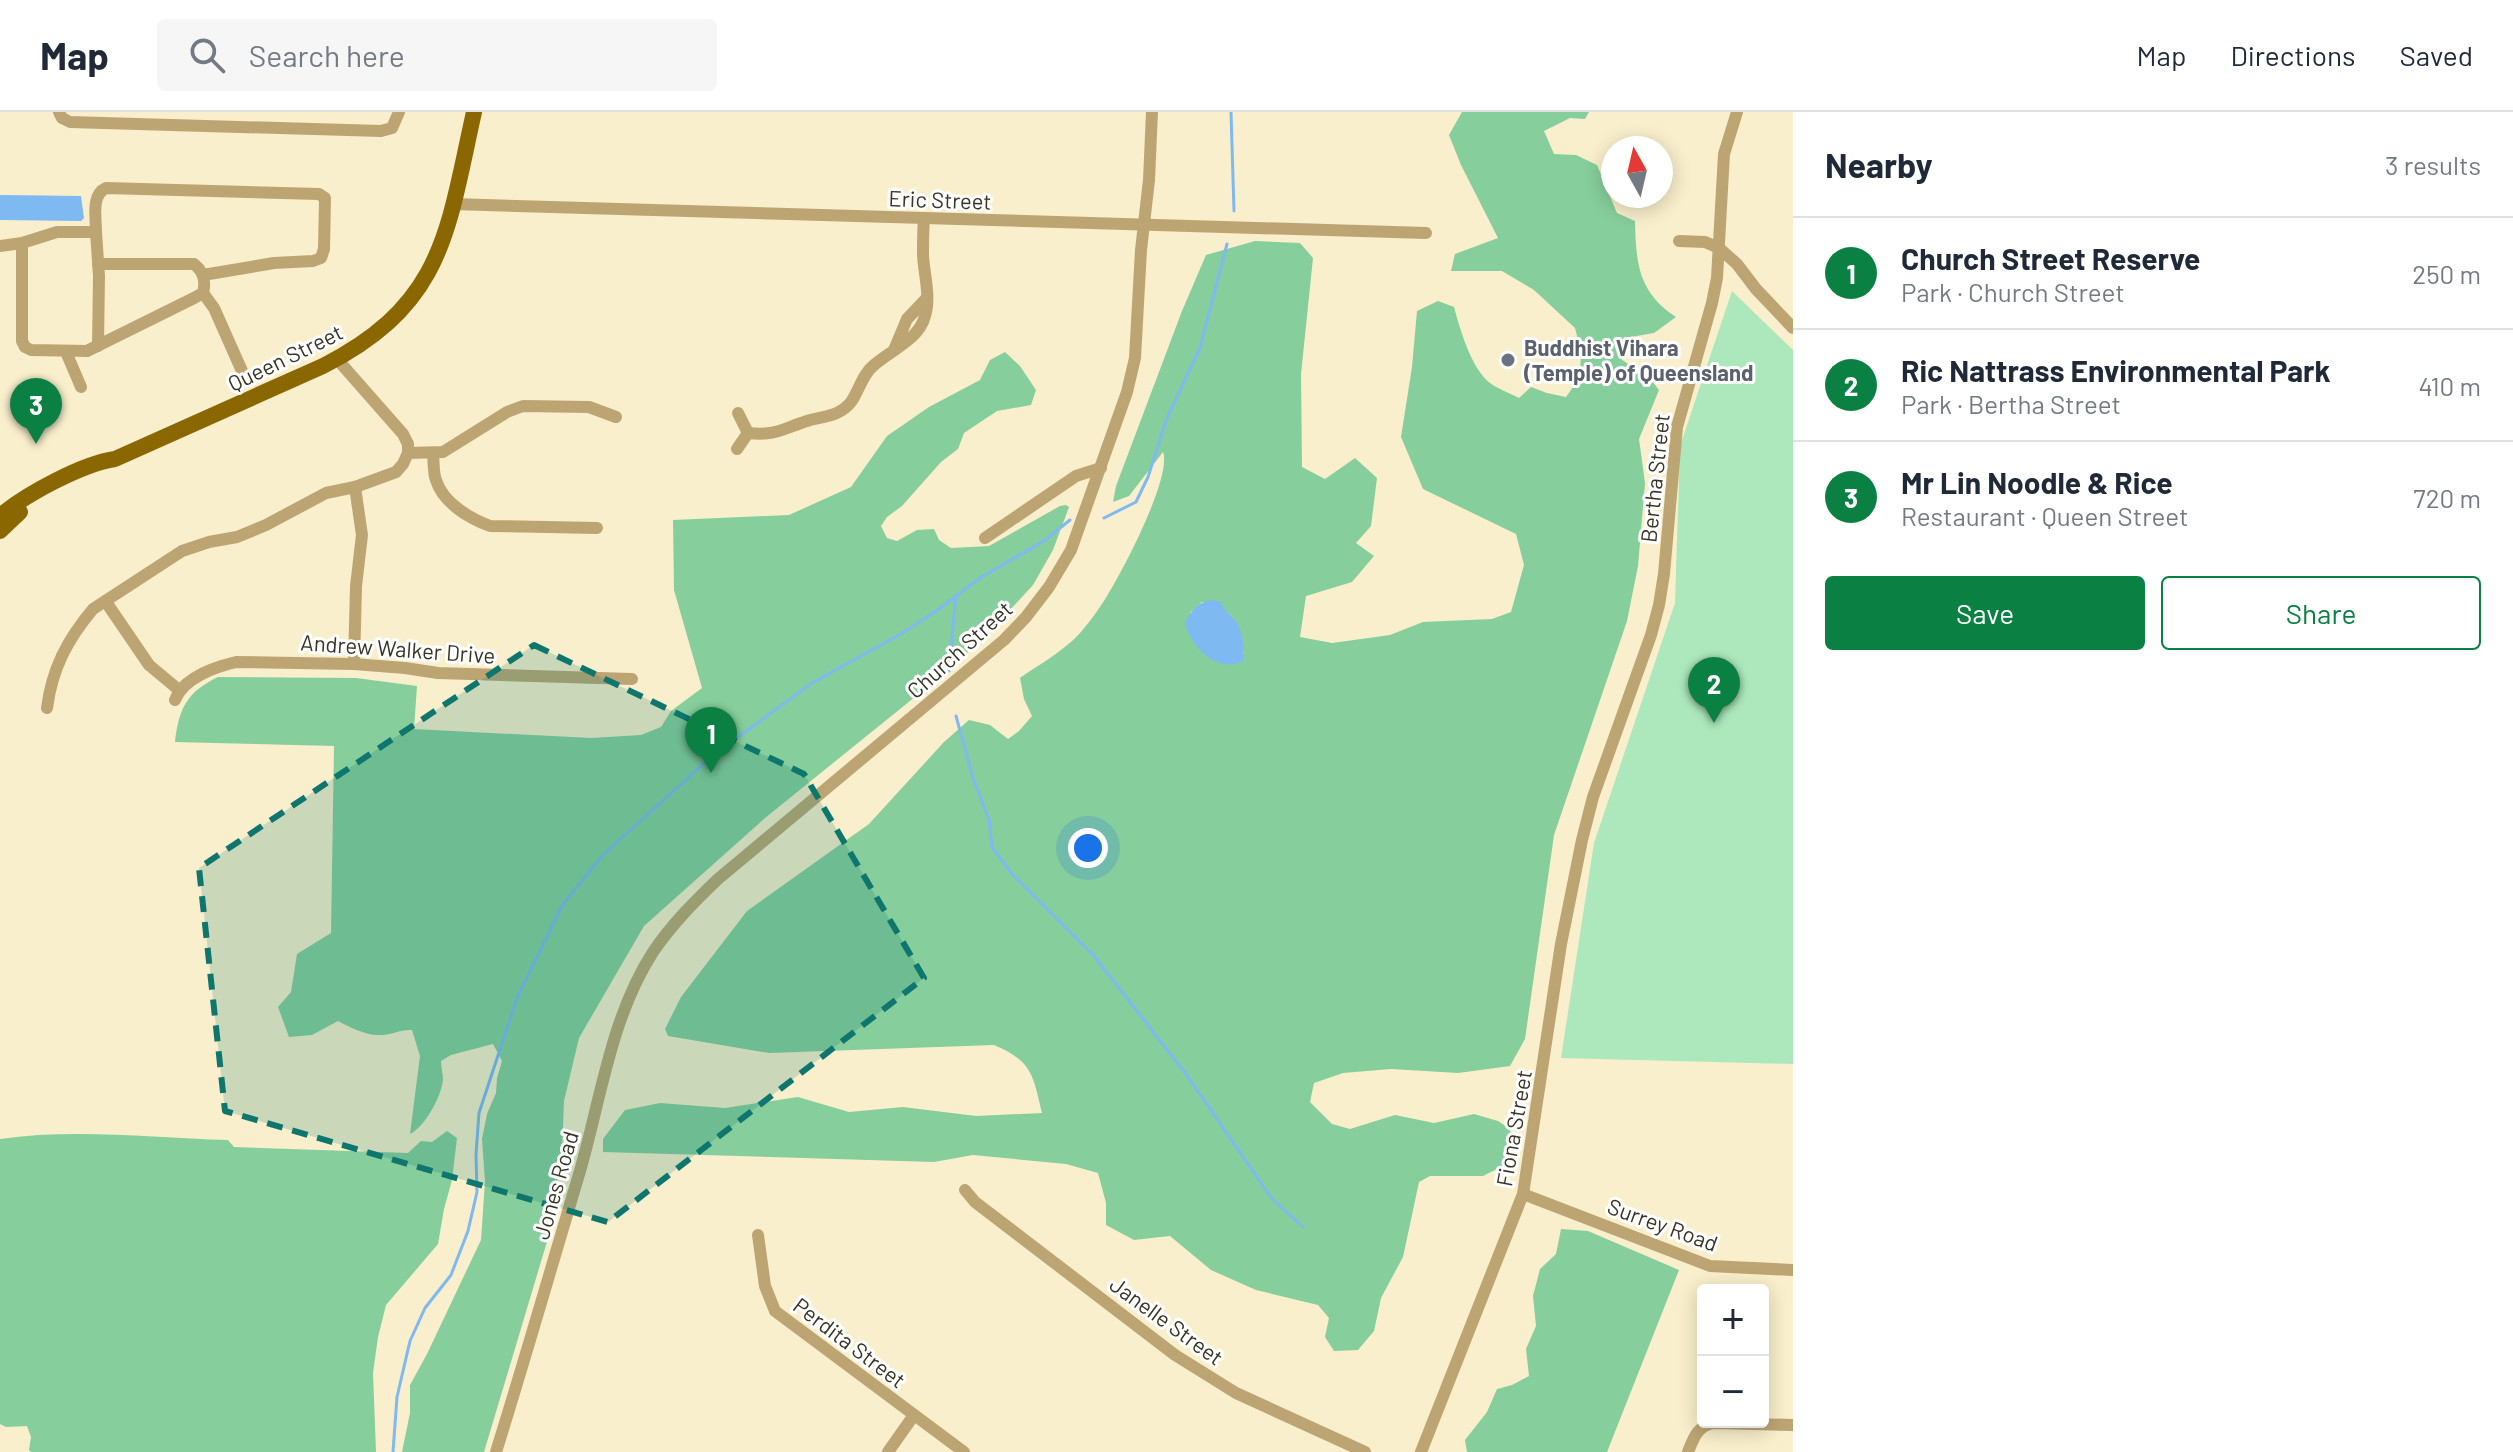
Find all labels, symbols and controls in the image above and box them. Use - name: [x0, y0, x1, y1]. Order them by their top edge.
- search box: [157, 19, 717, 91]
- text: Map: [40, 32, 109, 78]
- icon: search: [185, 33, 229, 77]
- text: Search here: [249, 37, 405, 73]
- text: Map: [2137, 38, 2186, 72]
- text: Directions: [2230, 38, 2356, 72]
- text: Saved: [2400, 38, 2473, 72]
- north arrow: [1601, 136, 1673, 208]
- text: Nearby: [1825, 144, 1933, 185]
- text: 3 results: [2385, 149, 2481, 180]
- street label: Eric Street: [888, 184, 992, 214]
- text: Church Street Reserve: [1901, 240, 2200, 276]
- text: 1: [1846, 258, 1856, 289]
- text: 250 m: [2412, 258, 2481, 289]
- text: Park · Church Street: [1901, 276, 2125, 307]
- street label: Queen Street: [223, 318, 347, 396]
- place label: Buddhist Vihara (Temple) of Queensland: [1523, 334, 1753, 385]
- marker: Buddhist Vihara (Temple) of Queensland: [1499, 351, 1517, 369]
- text: Ric Nattrass Environmental Park: [1901, 352, 2331, 388]
- text: 2: [1844, 370, 1858, 401]
- text: 410 m: [2419, 370, 2481, 401]
- pin: 3: [10, 378, 62, 444]
- text: Park · Bertha Street: [1901, 388, 2121, 419]
- street label: Bertha Street: [1634, 412, 1674, 544]
- text: Mr Lin Noodle & Rice: [1901, 464, 2173, 500]
- text: 3: [1844, 482, 1858, 513]
- text: 720 m: [2413, 482, 2481, 513]
- text: Restaurant · Queen Street: [1901, 500, 2188, 531]
- button: Save: [1825, 576, 2145, 650]
- button: Share: [2161, 576, 2481, 650]
- street label: Church Street: [901, 595, 1017, 703]
- street label: Andrew Walker Drive: [300, 628, 496, 668]
- pin: 2: [1688, 657, 1740, 723]
- pin: 1: [685, 707, 737, 773]
- your location: [1068, 828, 1108, 868]
- street label: Fiona Street: [1490, 1068, 1536, 1188]
- street label: Jones Road: [527, 1128, 583, 1242]
- street label: Surrey Road: [1604, 1192, 1722, 1256]
- street label: Janelle Street: [1105, 1270, 1229, 1370]
- map controls: [1697, 1284, 1769, 1428]
- button: +: [1697, 1284, 1769, 1356]
- street label: Perdita Street: [789, 1291, 911, 1393]
- button: −: [1697, 1356, 1769, 1428]

